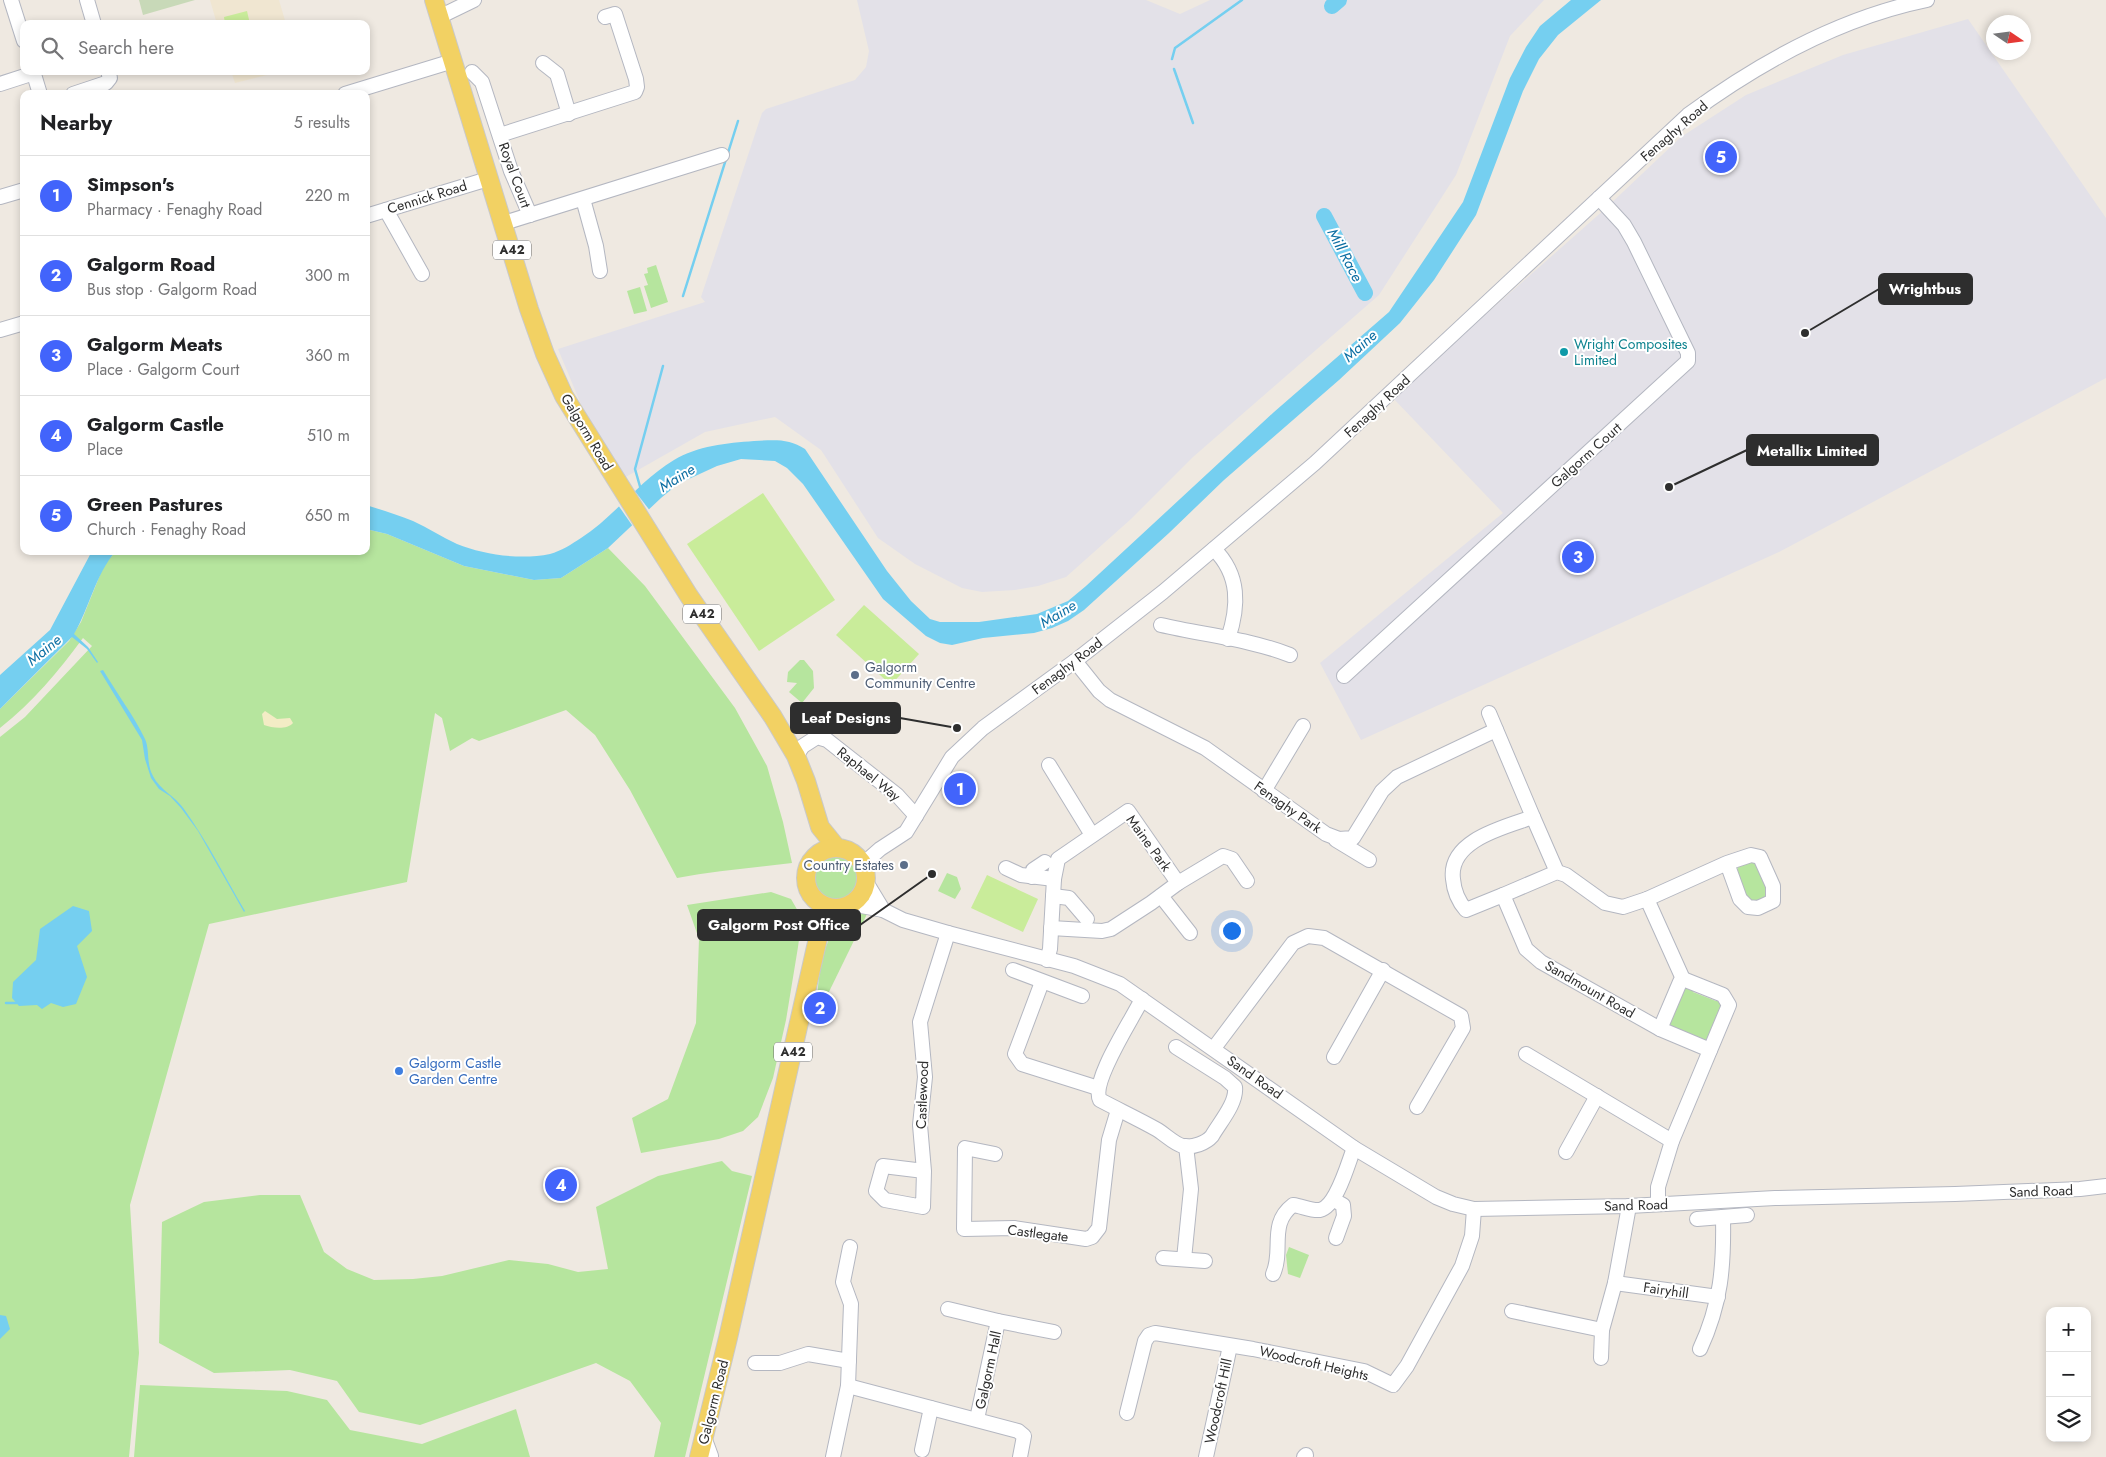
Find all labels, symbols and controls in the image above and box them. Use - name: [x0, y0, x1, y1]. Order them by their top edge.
- north arrow: [1986, 15, 2031, 60]
- search box: [20, 20, 370, 75]
- icon: search: [38, 34, 66, 62]
- text: Search here: [78, 34, 174, 61]
- street label: Fenaghy Road: [1636, 96, 1712, 166]
- text: Nearby: [40, 108, 112, 138]
- text: 5 results: [294, 111, 350, 134]
- pin: 5: [1705, 138, 1737, 176]
- street label: Royal Court: [494, 139, 536, 211]
- text: Simpson's: [87, 171, 174, 198]
- street label: Cennick Road: [385, 175, 469, 219]
- text: 1: [52, 184, 60, 207]
- text: 220 m: [305, 184, 350, 207]
- text: Pharmacy · Fenaghy Road: [87, 198, 262, 221]
- water label: Mill Race: [1322, 224, 1368, 286]
- road number: A42: [493, 240, 531, 260]
- text: Galgorm Road: [87, 251, 215, 278]
- text: 2: [51, 264, 61, 287]
- text: 300 m: [305, 264, 350, 287]
- callout: Wrightbus: [1879, 274, 1972, 304]
- text: Bus stop · Galgorm Road: [87, 278, 257, 301]
- text: Wrightbus: [1889, 278, 1961, 300]
- water label: Maine: [1338, 324, 1382, 367]
- text: Galgorm Meats: [87, 331, 223, 358]
- place label: Wright Composites Limited: [1574, 334, 1688, 370]
- text: 3: [51, 344, 61, 367]
- text: 360 m: [305, 344, 350, 367]
- marker: Wright Composites Limited: [1558, 346, 1570, 358]
- text: Place · Galgorm Court: [87, 358, 239, 381]
- street label: Fenaghy Road: [1340, 370, 1414, 442]
- street label: Galgorm Road: [556, 390, 618, 474]
- text: Galgorm Castle: [87, 411, 224, 438]
- street label: Galgorm Court: [1546, 417, 1626, 492]
- text: 4: [50, 424, 62, 447]
- text: 510 m: [307, 424, 350, 447]
- callout: Metallix Limited: [1747, 435, 1878, 465]
- text: Place: [87, 438, 123, 461]
- text: Metallix Limited: [1757, 440, 1867, 462]
- water label: Maine: [655, 458, 700, 498]
- text: Green Pastures: [87, 491, 223, 518]
- text: 5: [51, 504, 61, 527]
- text: 650 m: [305, 504, 350, 527]
- text: Church · Fenaghy Road: [87, 518, 246, 541]
- pin: 3: [1562, 538, 1594, 576]
- water label: Maine: [1036, 594, 1081, 633]
- road number: A42: [683, 604, 721, 624]
- water label: Maine: [22, 629, 66, 671]
- street label: Fenaghy Road: [1028, 633, 1106, 699]
- place label: Galgorm Community Centre: [865, 657, 975, 693]
- marker: Galgorm Community Centre: [849, 669, 861, 681]
- callout: Leaf Designs: [791, 703, 900, 733]
- text: Leaf Designs: [801, 707, 891, 729]
- street label: Raphael Way: [833, 742, 906, 806]
- pin: 1: [944, 770, 976, 808]
- street label: Fenaghy Park: [1250, 776, 1327, 838]
- street label: Maine Park: [1122, 811, 1177, 876]
- place label: Country Estates: [803, 855, 894, 875]
- marker: Country Estates: [898, 859, 910, 871]
- callout: Galgorm Post Office: [698, 910, 860, 940]
- text: Galgorm Post Office: [708, 914, 850, 936]
- your location: [1219, 918, 1245, 944]
- street label: Sandmount Road: [1541, 955, 1639, 1023]
- pin: 2: [804, 989, 836, 1027]
- road number: A42: [774, 1042, 812, 1062]
- street label: Sand Road: [1223, 1050, 1287, 1104]
- place label: Galgorm Castle Garden Centre: [409, 1053, 501, 1089]
- street label: Castlewood: [911, 1061, 933, 1129]
- marker: Galgorm Castle Garden Centre: [393, 1065, 405, 1077]
- pin: 4: [545, 1166, 577, 1204]
- street label: Sand Road: [2009, 1180, 2073, 1202]
- street label: Sand Road: [1604, 1194, 1668, 1216]
- street label: Castlegate: [1006, 1219, 1070, 1247]
- street label: Fairyhill: [1642, 1277, 1690, 1303]
- map controls: [2046, 1307, 2091, 1442]
- button: +: [2046, 1307, 2091, 1352]
- street label: Galgorm Hall: [970, 1329, 1006, 1411]
- street label: Woodcroft Heights: [1257, 1341, 1371, 1385]
- button: −: [2046, 1352, 2091, 1397]
- street label: Woodcroft Hill: [1199, 1357, 1237, 1445]
- street label: Galgorm Road: [693, 1358, 733, 1446]
- button: layers: [2046, 1397, 2091, 1442]

